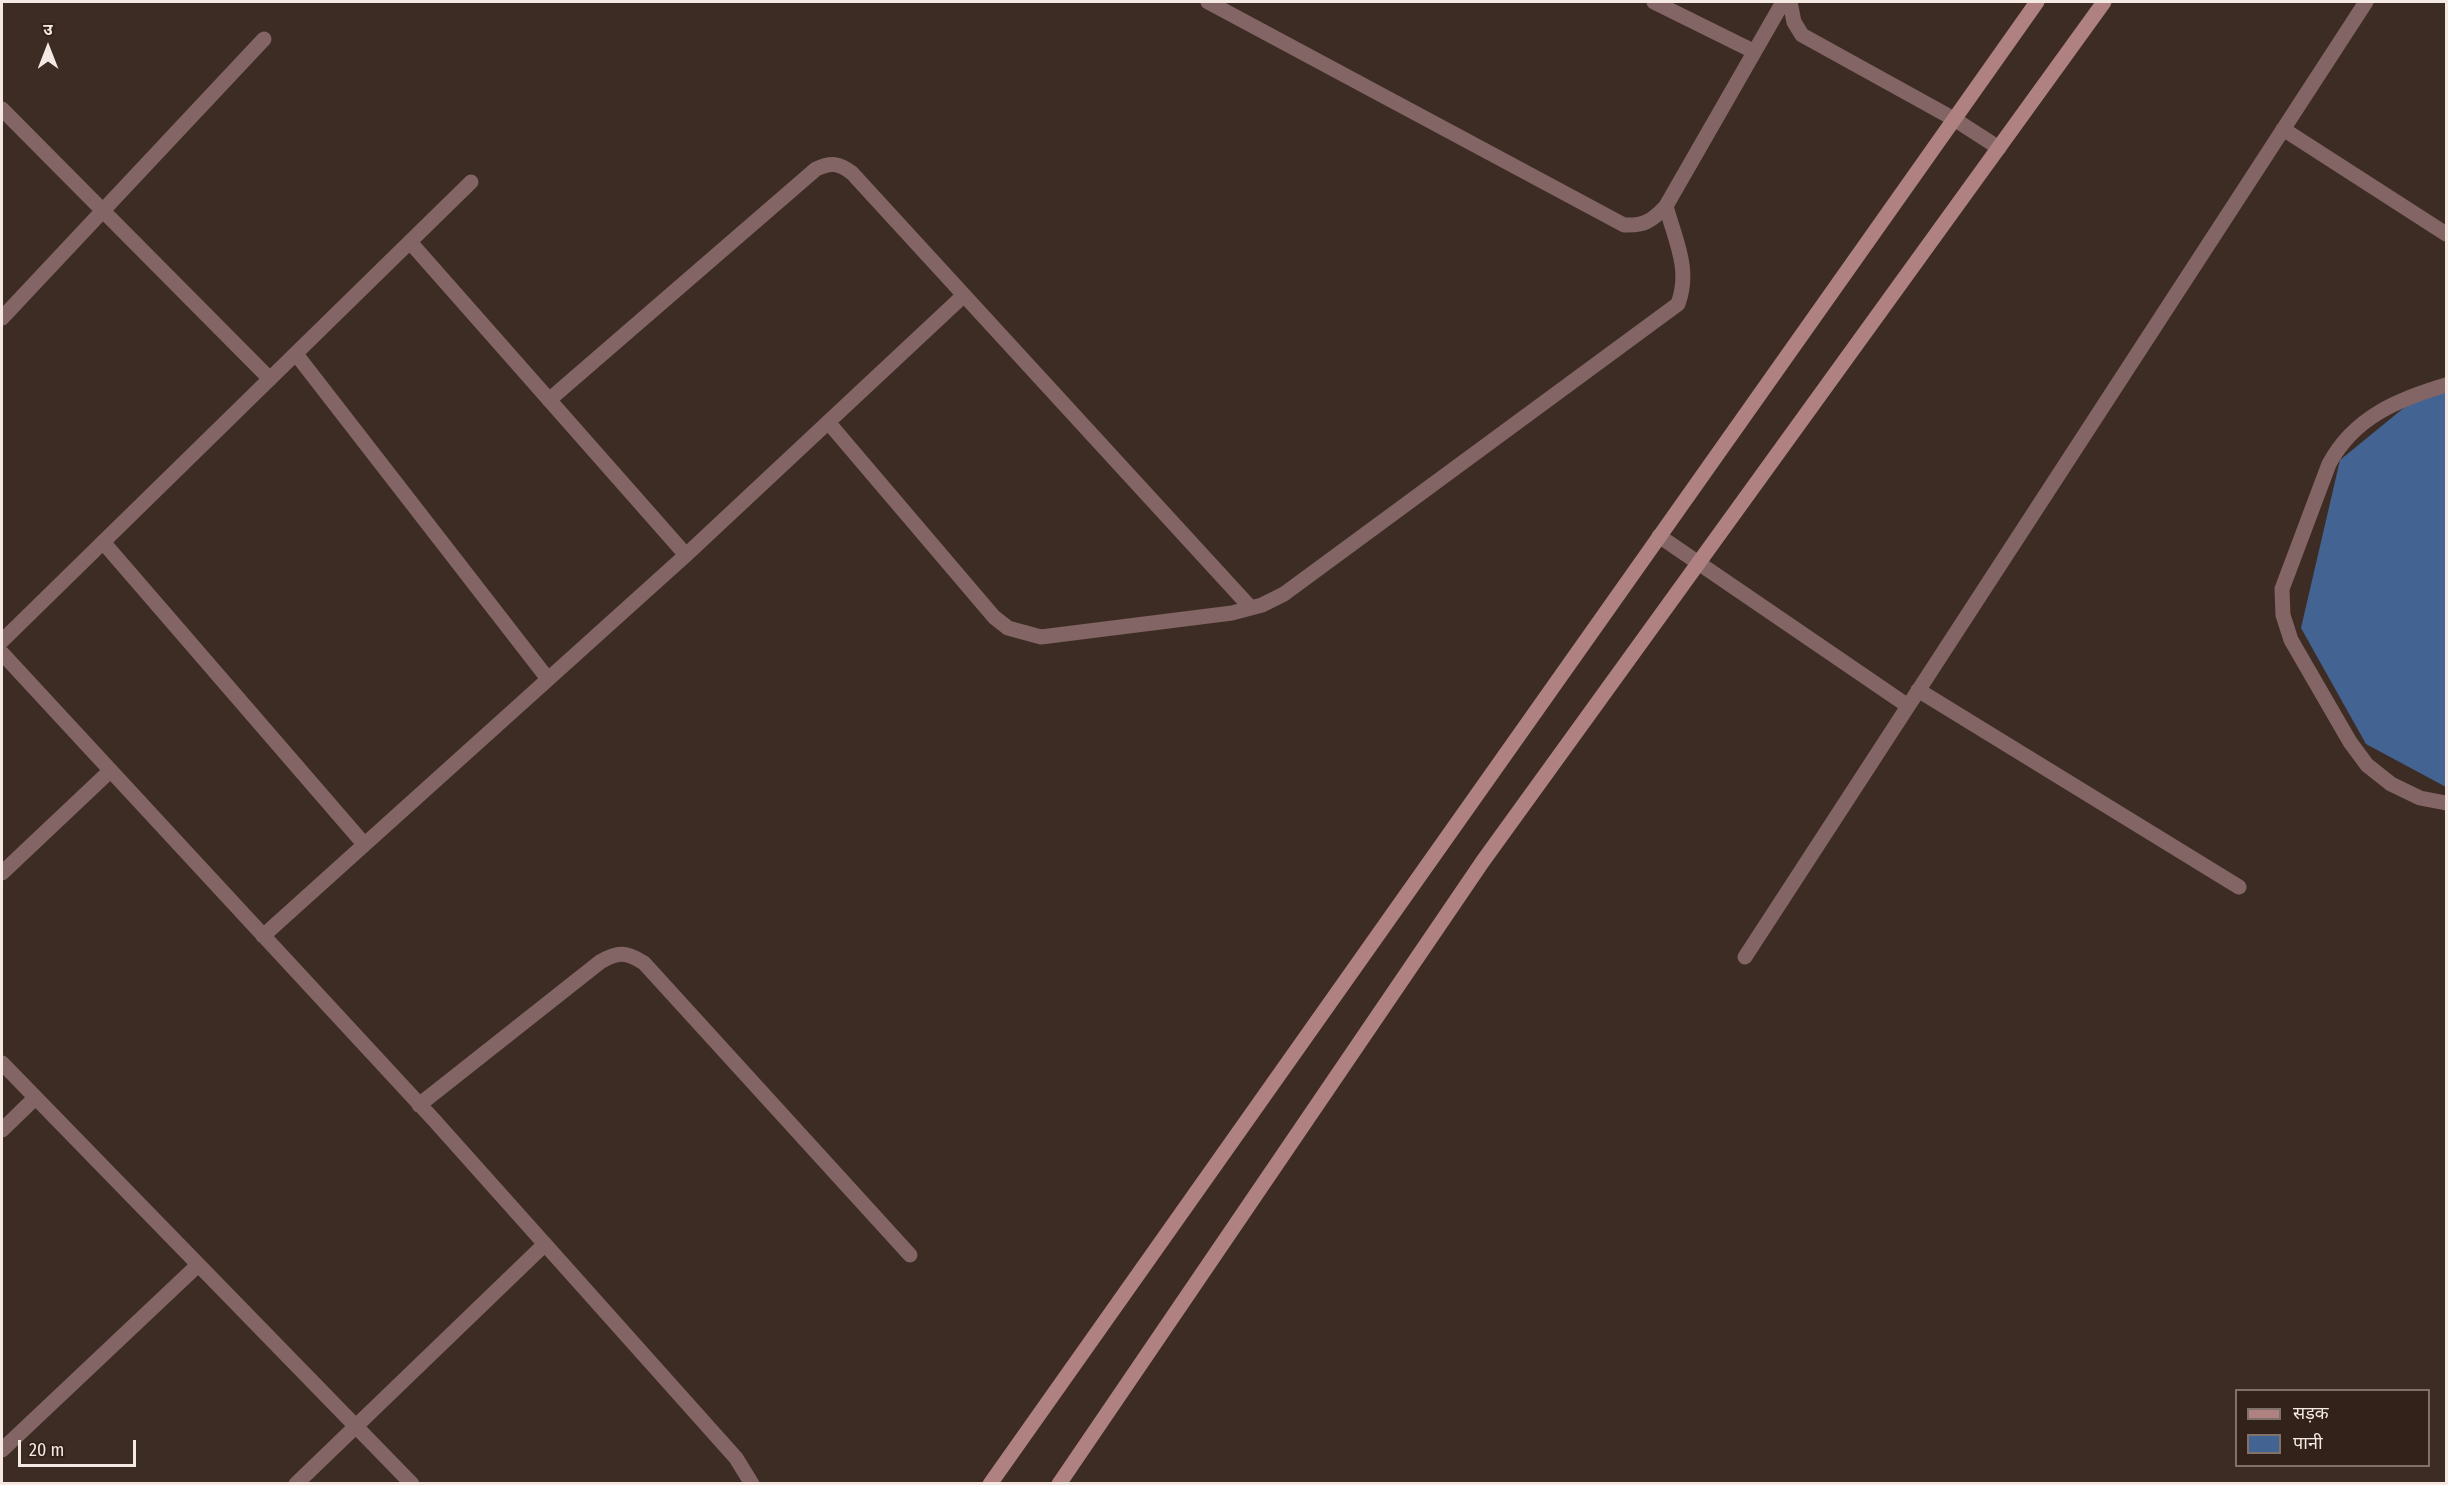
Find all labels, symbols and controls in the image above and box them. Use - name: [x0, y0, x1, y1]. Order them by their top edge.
- north arrow: [18, 18, 78, 78]
- text: उ: [43, 20, 53, 39]
- legend: [2235, 1389, 2430, 1467]
- text: सड़क: [2293, 1402, 2329, 1424]
- scale bar: [21, 1428, 140, 1466]
- text: पानी: [2293, 1432, 2323, 1454]
- text: 20 m: [29, 1439, 64, 1461]

